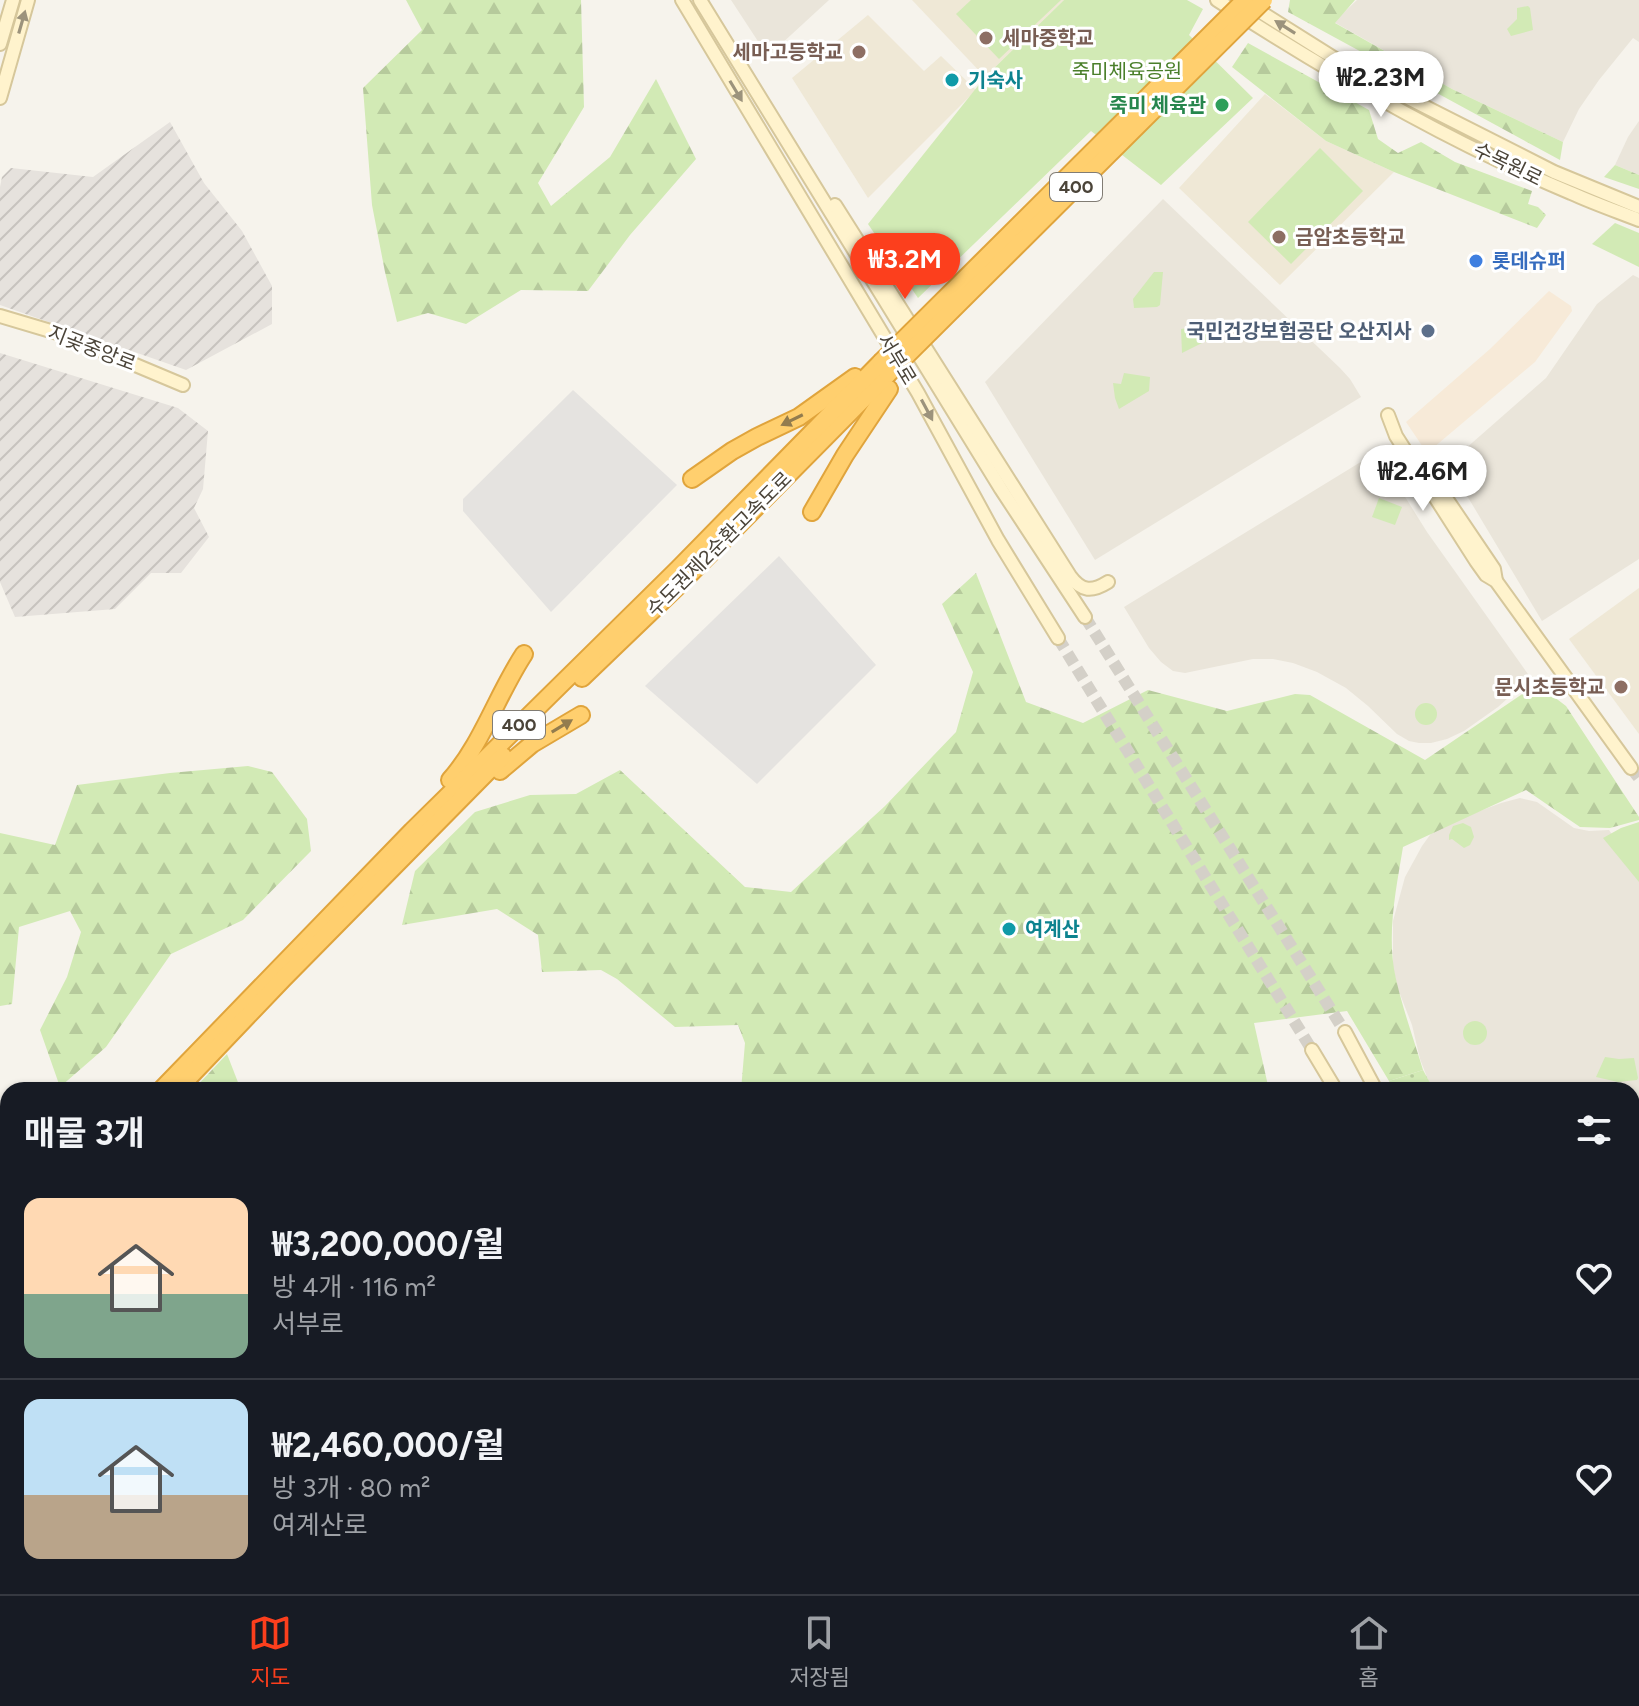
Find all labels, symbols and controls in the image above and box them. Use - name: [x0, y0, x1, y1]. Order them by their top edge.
- one-way arrow: [16, 10, 28, 35]
- one-way arrow: [1274, 21, 1296, 35]
- place label: 세마중학교: [1002, 26, 1094, 50]
- marker: 세마중학교: [977, 29, 995, 47]
- place label: 세마고등학교: [733, 40, 843, 64]
- marker: 세마고등학교: [850, 43, 868, 61]
- pin: ₩2.23M: [1316, 51, 1446, 119]
- park label: 죽미체육공원: [1072, 59, 1182, 83]
- text: ₩2.23M: [1337, 61, 1425, 93]
- place label: 기숙사: [968, 68, 1023, 92]
- marker: 기숙사: [943, 71, 961, 89]
- one-way arrow: [729, 80, 743, 102]
- place label: 죽미 체육관: [1109, 93, 1207, 117]
- marker: 죽미 체육관: [1213, 96, 1231, 114]
- street label: 수목원로: [1470, 137, 1546, 191]
- road number: 400: [1050, 173, 1102, 201]
- place label: 금암초등학교: [1295, 225, 1405, 249]
- marker: 금암초등학교: [1270, 228, 1288, 246]
- pin: ₩3.2M: [849, 233, 961, 301]
- text: ₩3.2M: [868, 243, 942, 275]
- place label: 롯데슈퍼: [1492, 249, 1566, 273]
- marker: 롯데슈퍼: [1467, 252, 1485, 270]
- place label: 국민건강보험공단 오산지사: [1186, 319, 1412, 343]
- street label: 지곶중앙로: [45, 320, 139, 376]
- marker: 국민건강보험공단 오산지사: [1419, 322, 1437, 340]
- street label: 서부로: [872, 329, 922, 389]
- one-way arrow: [921, 399, 934, 422]
- one-way arrow: [780, 413, 804, 427]
- pin: ₩2.46M: [1358, 445, 1488, 513]
- text: ₩2.46M: [1378, 455, 1468, 487]
- street label: 수도권제2순환고속도로: [642, 467, 796, 621]
- place label: 문시초등학교: [1495, 675, 1605, 699]
- marker: 문시초등학교: [1612, 678, 1630, 696]
- road number: 400: [493, 711, 545, 739]
- one-way arrow: [551, 719, 573, 733]
- place label: 여계산: [1025, 917, 1080, 941]
- marker: 여계산: [1000, 920, 1018, 938]
- icon: filters: [1572, 1108, 1616, 1152]
- text: 매물 3개: [24, 1113, 145, 1154]
- text: ₩3,200,000/월: [272, 1224, 504, 1265]
- icon: home: [88, 1230, 184, 1326]
- icon: heart: [1572, 1256, 1616, 1300]
- text: 방 4개 · 116 m²: [272, 1271, 436, 1303]
- text: 서부로: [272, 1308, 344, 1340]
- text: ₩2,460,000/월: [272, 1425, 505, 1466]
- icon: home: [88, 1431, 184, 1527]
- icon: heart: [1572, 1457, 1616, 1501]
- text: 방 3개 · 80 m²: [272, 1472, 430, 1504]
- text: 여계산로: [272, 1509, 368, 1541]
- tab: 지도: [248, 1611, 292, 1691]
- tab: 저장됨: [789, 1611, 850, 1691]
- tab: 홈: [1347, 1611, 1391, 1691]

